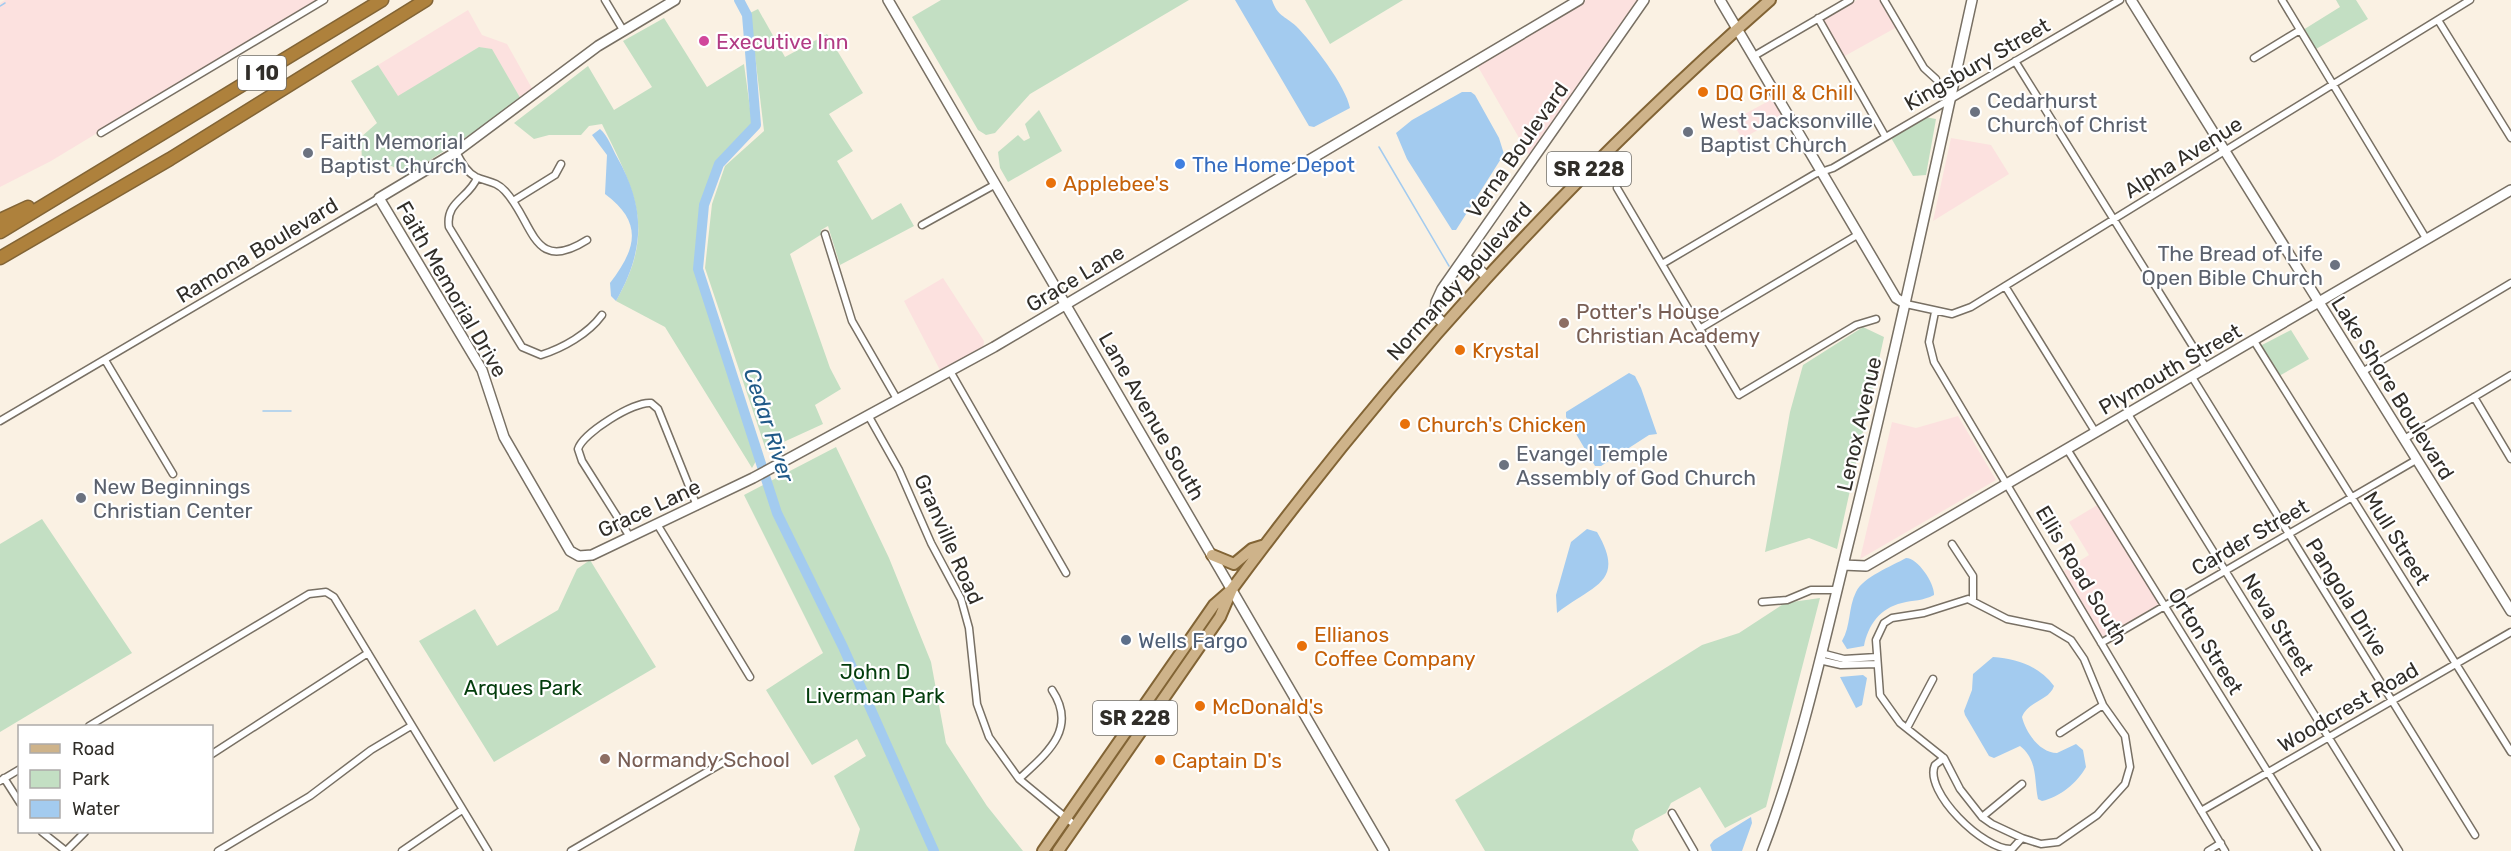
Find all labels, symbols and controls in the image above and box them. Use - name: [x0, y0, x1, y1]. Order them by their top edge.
- street label: Kingsbury Street: [1900, 12, 2054, 116]
- place label: Executive Inn: [716, 29, 848, 54]
- marker: Executive Inn: [697, 34, 711, 48]
- road number: I 10: [238, 56, 286, 90]
- street label: Verna Boulevard: [1461, 77, 1573, 223]
- place label: DQ Grill & Chill: [1715, 80, 1853, 105]
- marker: DQ Grill & Chill: [1696, 85, 1710, 99]
- place label: Cedarhurst Church of Christ: [1987, 88, 2147, 137]
- marker: Cedarhurst Church of Christ: [1968, 105, 1982, 119]
- place label: West Jacksonville Baptist Church: [1700, 108, 1873, 157]
- street label: Alpha Avenue: [2119, 111, 2247, 203]
- marker: West Jacksonville Baptist Church: [1681, 125, 1695, 139]
- place label: Faith Memorial Baptist Church: [320, 129, 467, 178]
- marker: Faith Memorial Baptist Church: [301, 146, 315, 160]
- place label: The Home Depot: [1192, 152, 1355, 177]
- road number: SR 228: [1547, 152, 1631, 186]
- marker: The Home Depot: [1173, 157, 1187, 171]
- place label: Applebee's: [1063, 171, 1169, 196]
- marker: Applebee's: [1044, 176, 1058, 190]
- street label: Ramona Boulevard: [172, 192, 342, 308]
- street label: Faith Memorial Drive: [391, 197, 513, 381]
- street label: Normandy Boulevard: [1381, 197, 1537, 365]
- street label: Grace Lane: [1021, 239, 1129, 317]
- place label: The Bread of Life Open Bible Church: [2141, 241, 2323, 290]
- marker: The Bread of Life Open Bible Church: [2328, 258, 2342, 272]
- street label: Lake Shore Boulevard: [2326, 292, 2460, 484]
- place label: Potter's House Christian Academy: [1576, 299, 1760, 348]
- marker: Potter's House Christian Academy: [1557, 316, 1571, 330]
- street label: Plymouth Street: [2094, 318, 2246, 420]
- street label: Lane Avenue South: [1094, 327, 1210, 505]
- place label: Krystal: [1472, 338, 1539, 363]
- marker: Krystal: [1453, 343, 1467, 357]
- street label: Lenox Avenue: [1831, 354, 1887, 494]
- water label: Cedar River: [738, 364, 801, 487]
- place label: Church's Chicken: [1417, 412, 1586, 437]
- marker: Church's Chicken: [1398, 417, 1412, 431]
- place label: Evangel Temple Assembly of God Church: [1516, 441, 1756, 490]
- marker: Evangel Temple Assembly of God Church: [1497, 458, 1511, 472]
- street label: Granville Road: [909, 470, 989, 608]
- street label: Grace Lane: [594, 473, 704, 543]
- place label: New Beginnings Christian Center: [93, 474, 253, 523]
- street label: Mull Street: [2358, 487, 2436, 589]
- marker: New Beginnings Christian Center: [74, 491, 88, 505]
- street label: Carder Street: [2187, 493, 2313, 581]
- street label: Ellis Road South: [2031, 501, 2133, 649]
- street label: Pangola Drive: [2301, 533, 2393, 661]
- street label: Neva Street: [2237, 569, 2319, 679]
- street label: Orton Street: [2163, 583, 2249, 699]
- place label: Ellianos Coffee Company: [1314, 622, 1476, 671]
- place label: Wells Fargo: [1138, 628, 1248, 653]
- marker: Wells Fargo: [1119, 633, 1133, 647]
- marker: Ellianos Coffee Company: [1295, 639, 1309, 653]
- street label: Woodcrest Road: [2273, 657, 2423, 757]
- park label: John D Liverman Park: [805, 659, 945, 708]
- park label: Arques Park: [464, 675, 582, 700]
- place label: McDonald's: [1212, 694, 1324, 719]
- marker: McDonald's: [1193, 699, 1207, 713]
- road number: SR 228: [1093, 701, 1177, 735]
- legend: [18, 725, 213, 833]
- text: Road: [72, 738, 115, 760]
- place label: Normandy School: [617, 747, 790, 772]
- place label: Captain D's: [1172, 748, 1282, 773]
- marker: Normandy School: [598, 752, 612, 766]
- marker: Captain D's: [1153, 753, 1167, 767]
- text: Park: [72, 768, 110, 790]
- text: Water: [72, 798, 120, 820]

